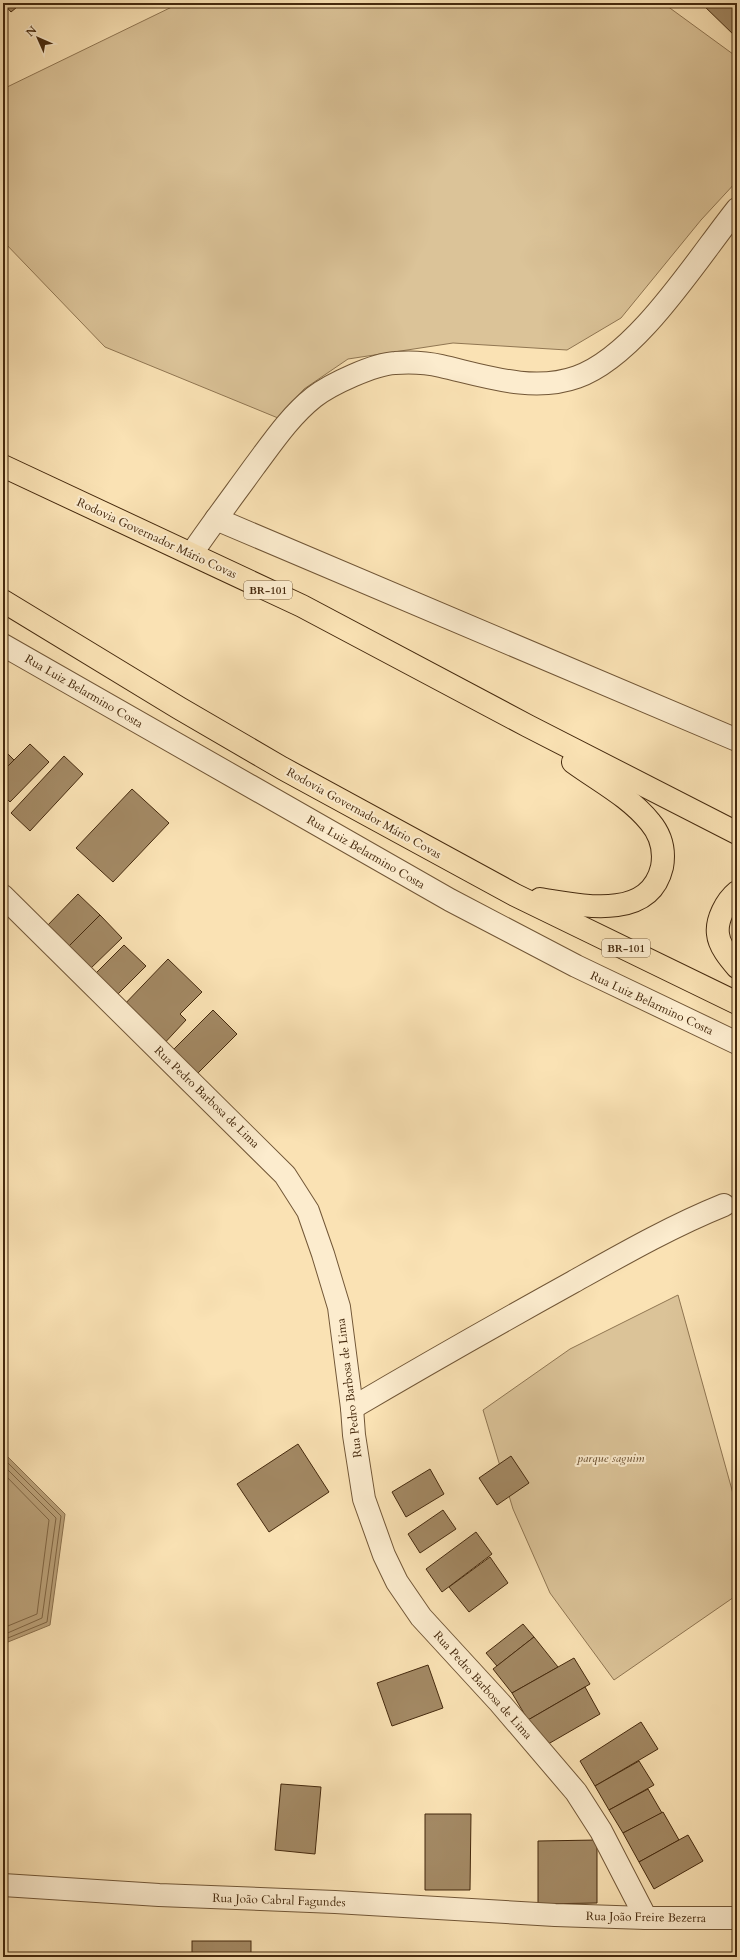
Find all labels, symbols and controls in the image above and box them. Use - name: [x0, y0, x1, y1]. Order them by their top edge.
- north arrow: [18, 18, 58, 58]
- text: N: [23, 22, 40, 40]
- street label: Rodovia Governador Mário Covas: [74, 494, 240, 582]
- road number: BR-101: [244, 581, 292, 599]
- street label: Rua Luiz Belarmino Costa: [22, 651, 147, 732]
- street label: Rodovia Governador Mário Covas: [284, 764, 444, 862]
- street label: Rua Luiz Belarmino Costa: [304, 812, 429, 893]
- road number: BR-101: [602, 939, 650, 957]
- street label: Rua Luiz Belarmino Costa: [588, 967, 717, 1039]
- street label: Rua Pedro Barbosa de Lima: [151, 1042, 264, 1152]
- street label: Rua Pedro Barbosa de Lima: [332, 1317, 365, 1459]
- park label: parque saguim: [576, 1450, 645, 1466]
- street label: Rua Pedro Barbosa de Lima: [430, 1627, 536, 1743]
- street label: Rua João Cabral Fagundes: [212, 1890, 346, 1910]
- street label: Rua João Freire Bezerra: [586, 1908, 707, 1926]

